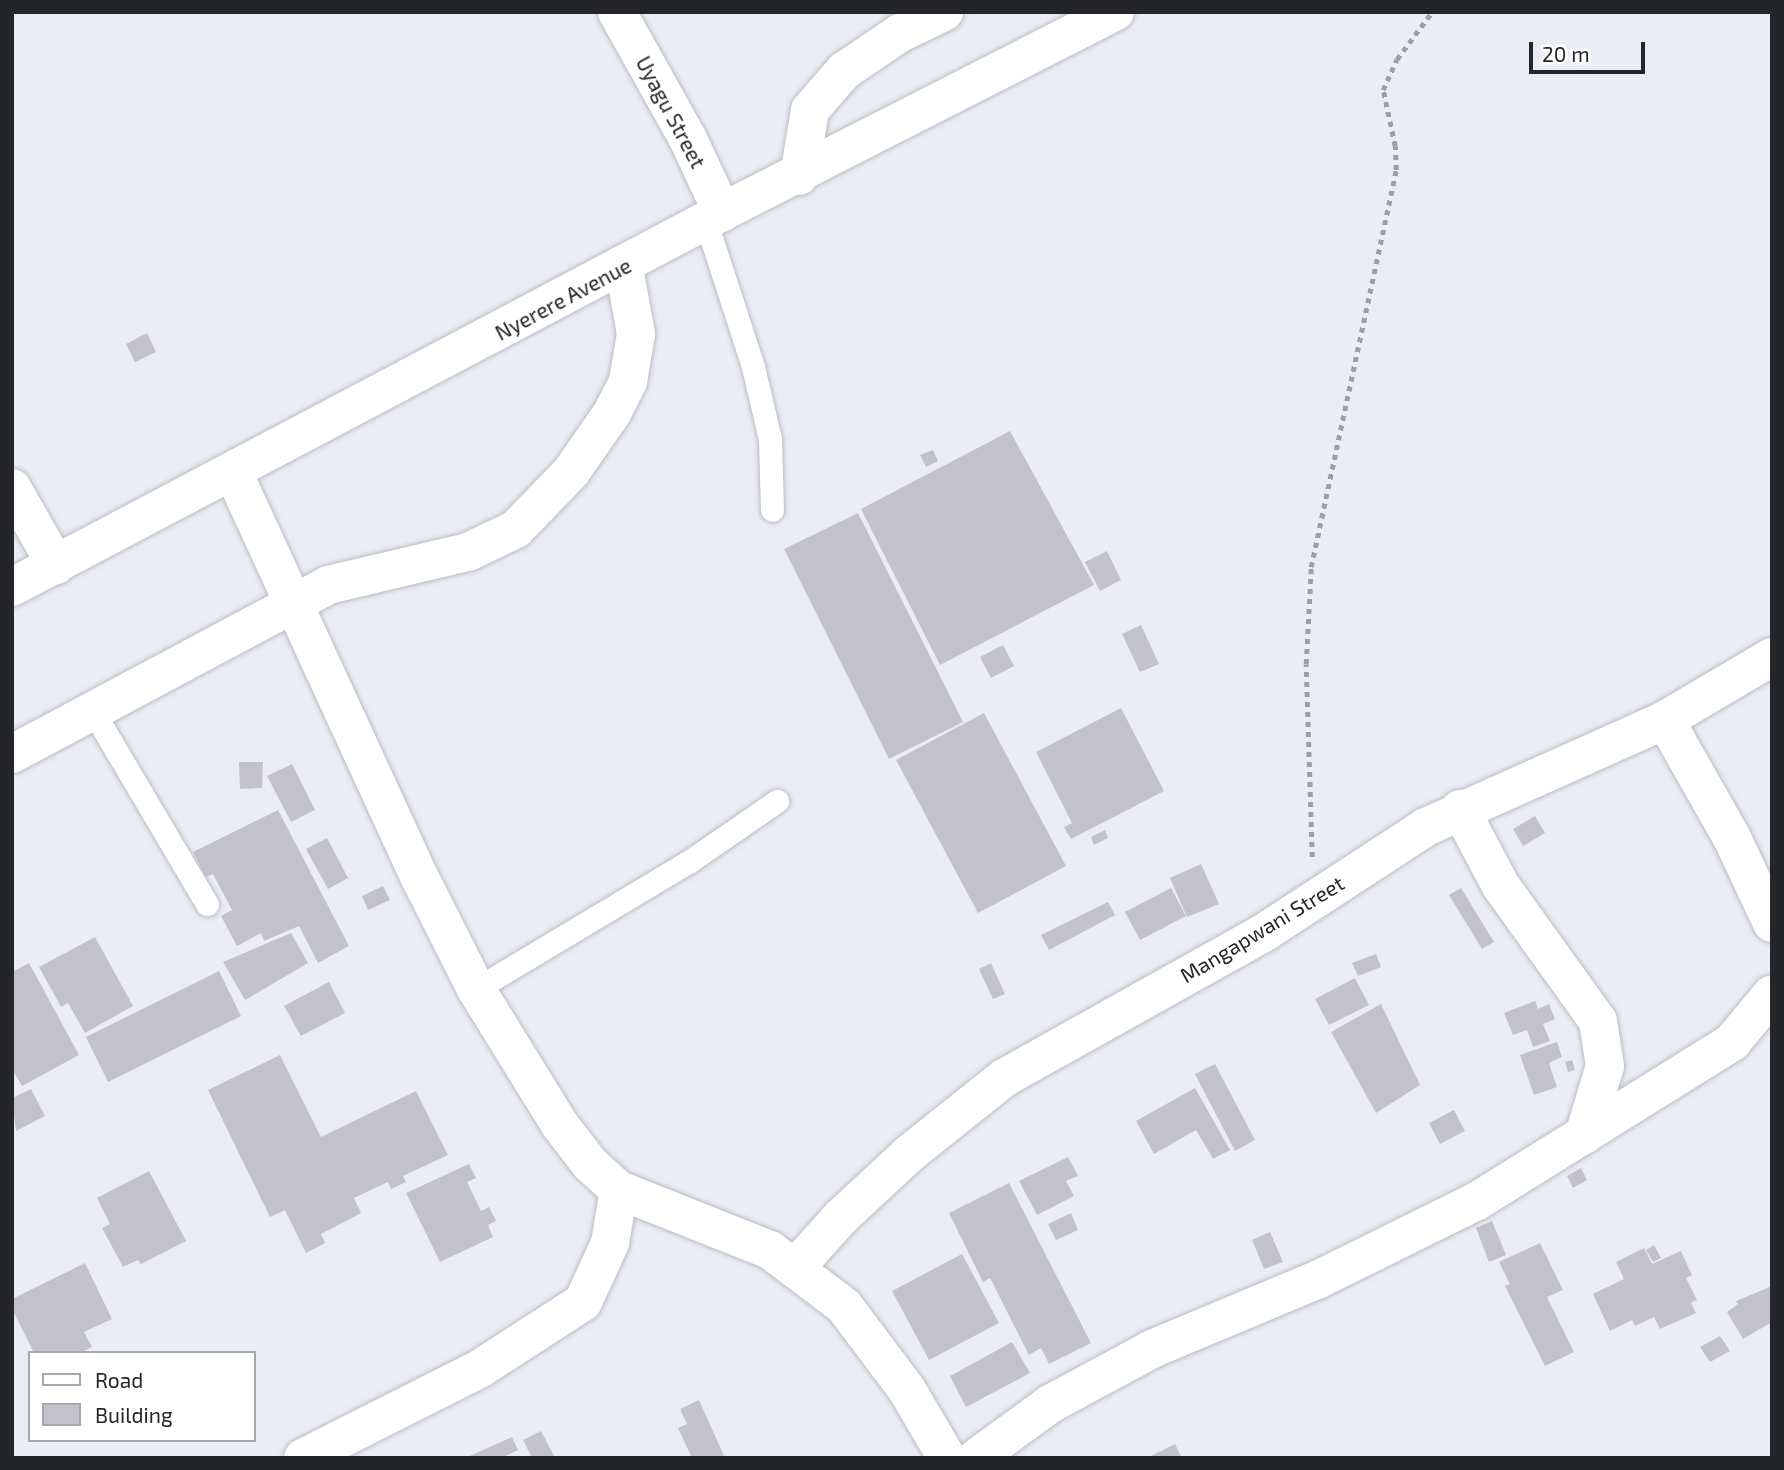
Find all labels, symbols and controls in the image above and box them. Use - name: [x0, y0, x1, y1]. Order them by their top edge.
- scale bar: [1532, 28, 1648, 72]
- text: 20 m: [1542, 41, 1590, 66]
- street label: Uyagu Street: [631, 52, 711, 172]
- street label: Nyerere Avenue: [490, 252, 636, 346]
- street label: Mangapwani Street: [1176, 870, 1348, 988]
- legend: [28, 1351, 256, 1442]
- text: Road: [95, 1367, 143, 1392]
- text: Building: [95, 1402, 173, 1427]

